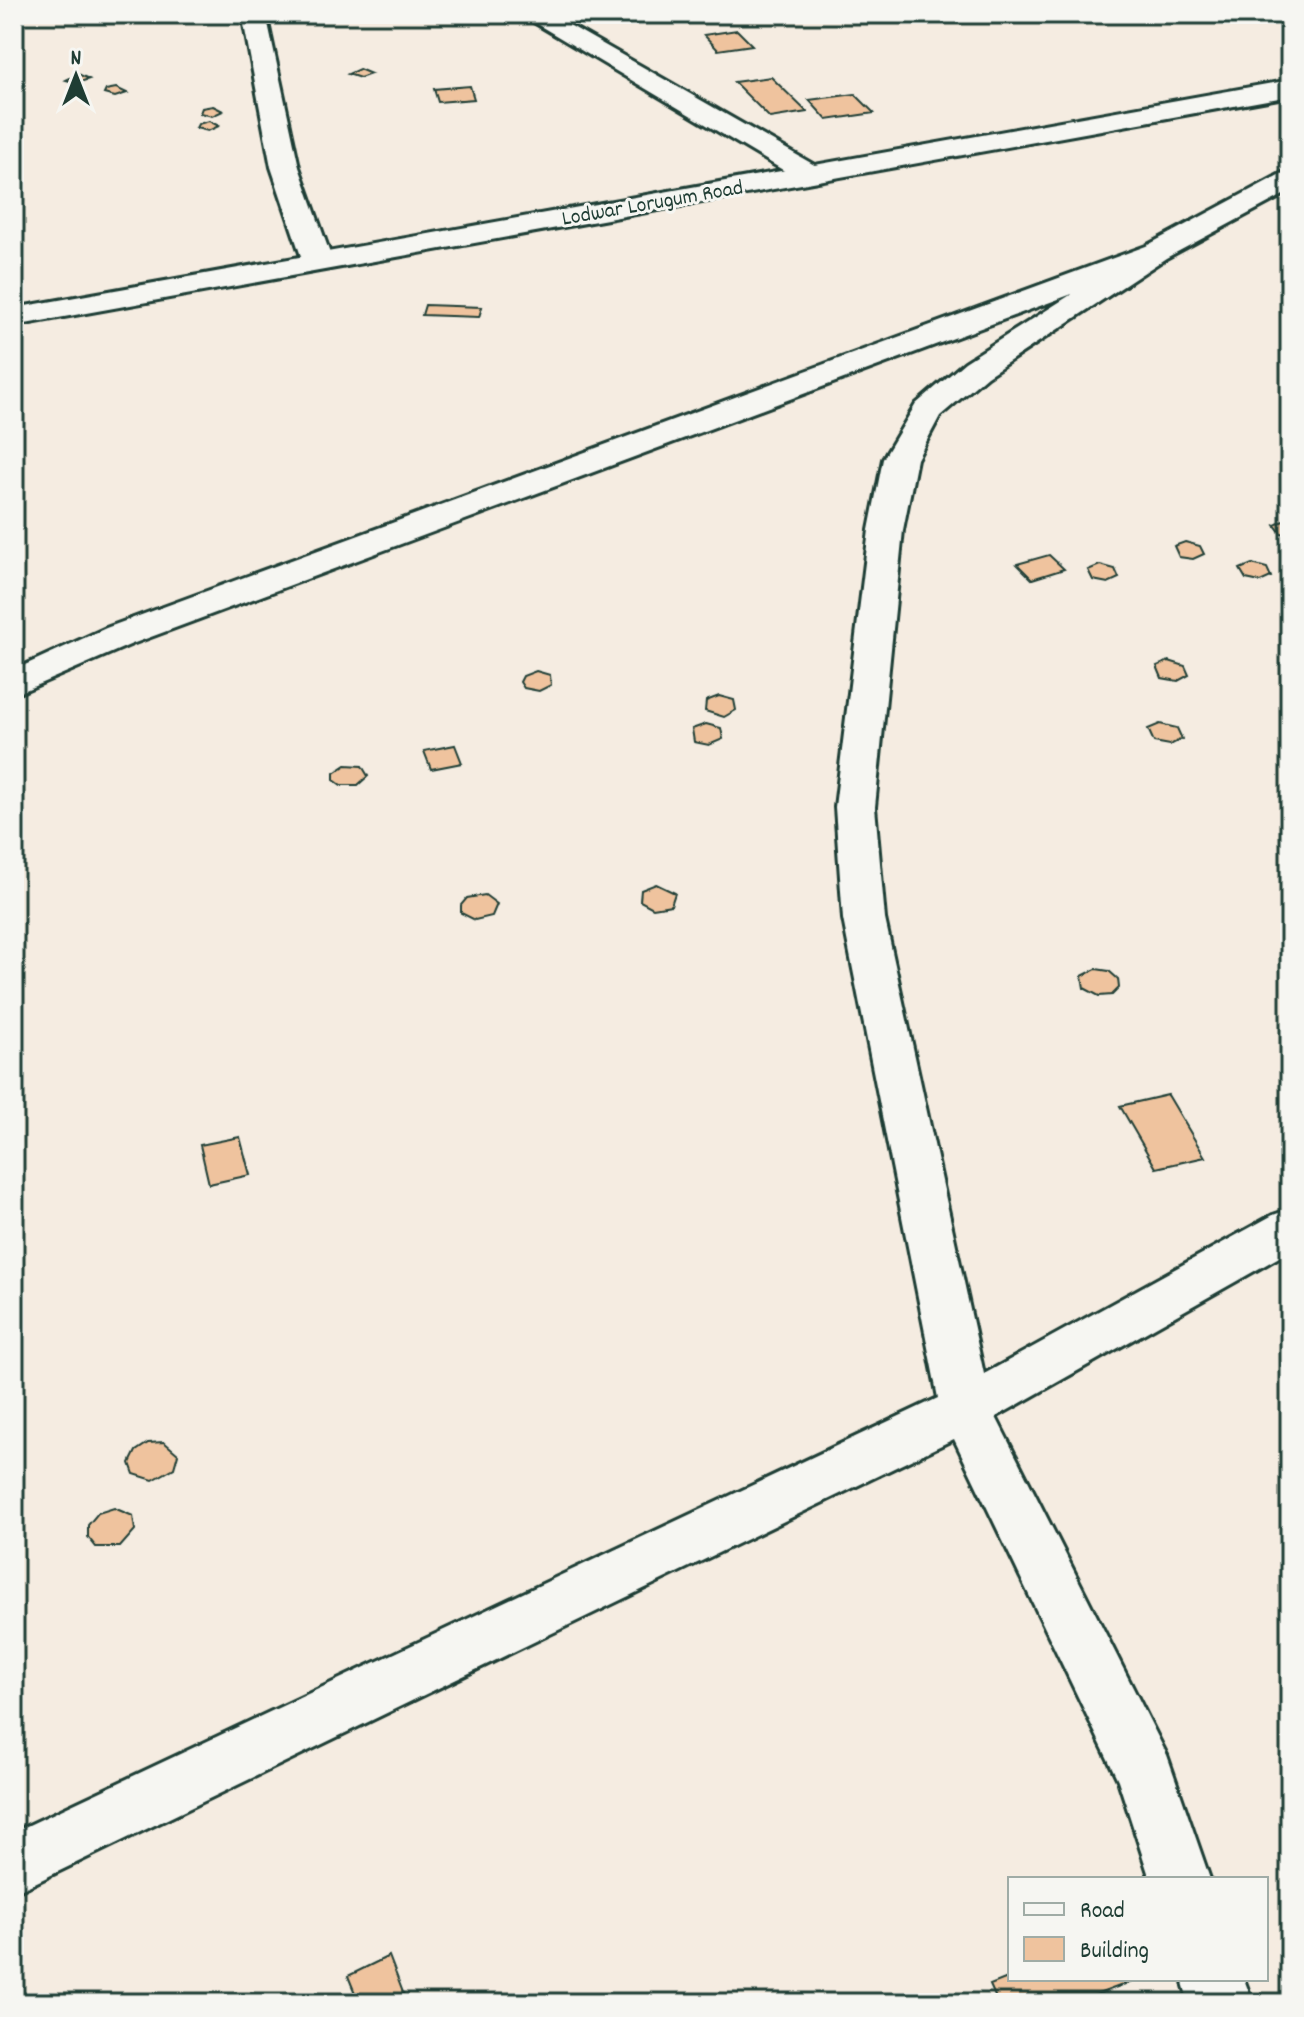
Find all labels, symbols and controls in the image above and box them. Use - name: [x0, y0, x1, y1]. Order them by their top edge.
- north arrow: [36, 36, 116, 116]
- text: N: [71, 44, 82, 75]
- street label: Lodwar Lorugum Road: [559, 173, 746, 236]
- legend: [1008, 1877, 1268, 1981]
- text: Road: [1080, 1895, 1125, 1929]
- text: Building: [1080, 1935, 1149, 1969]

